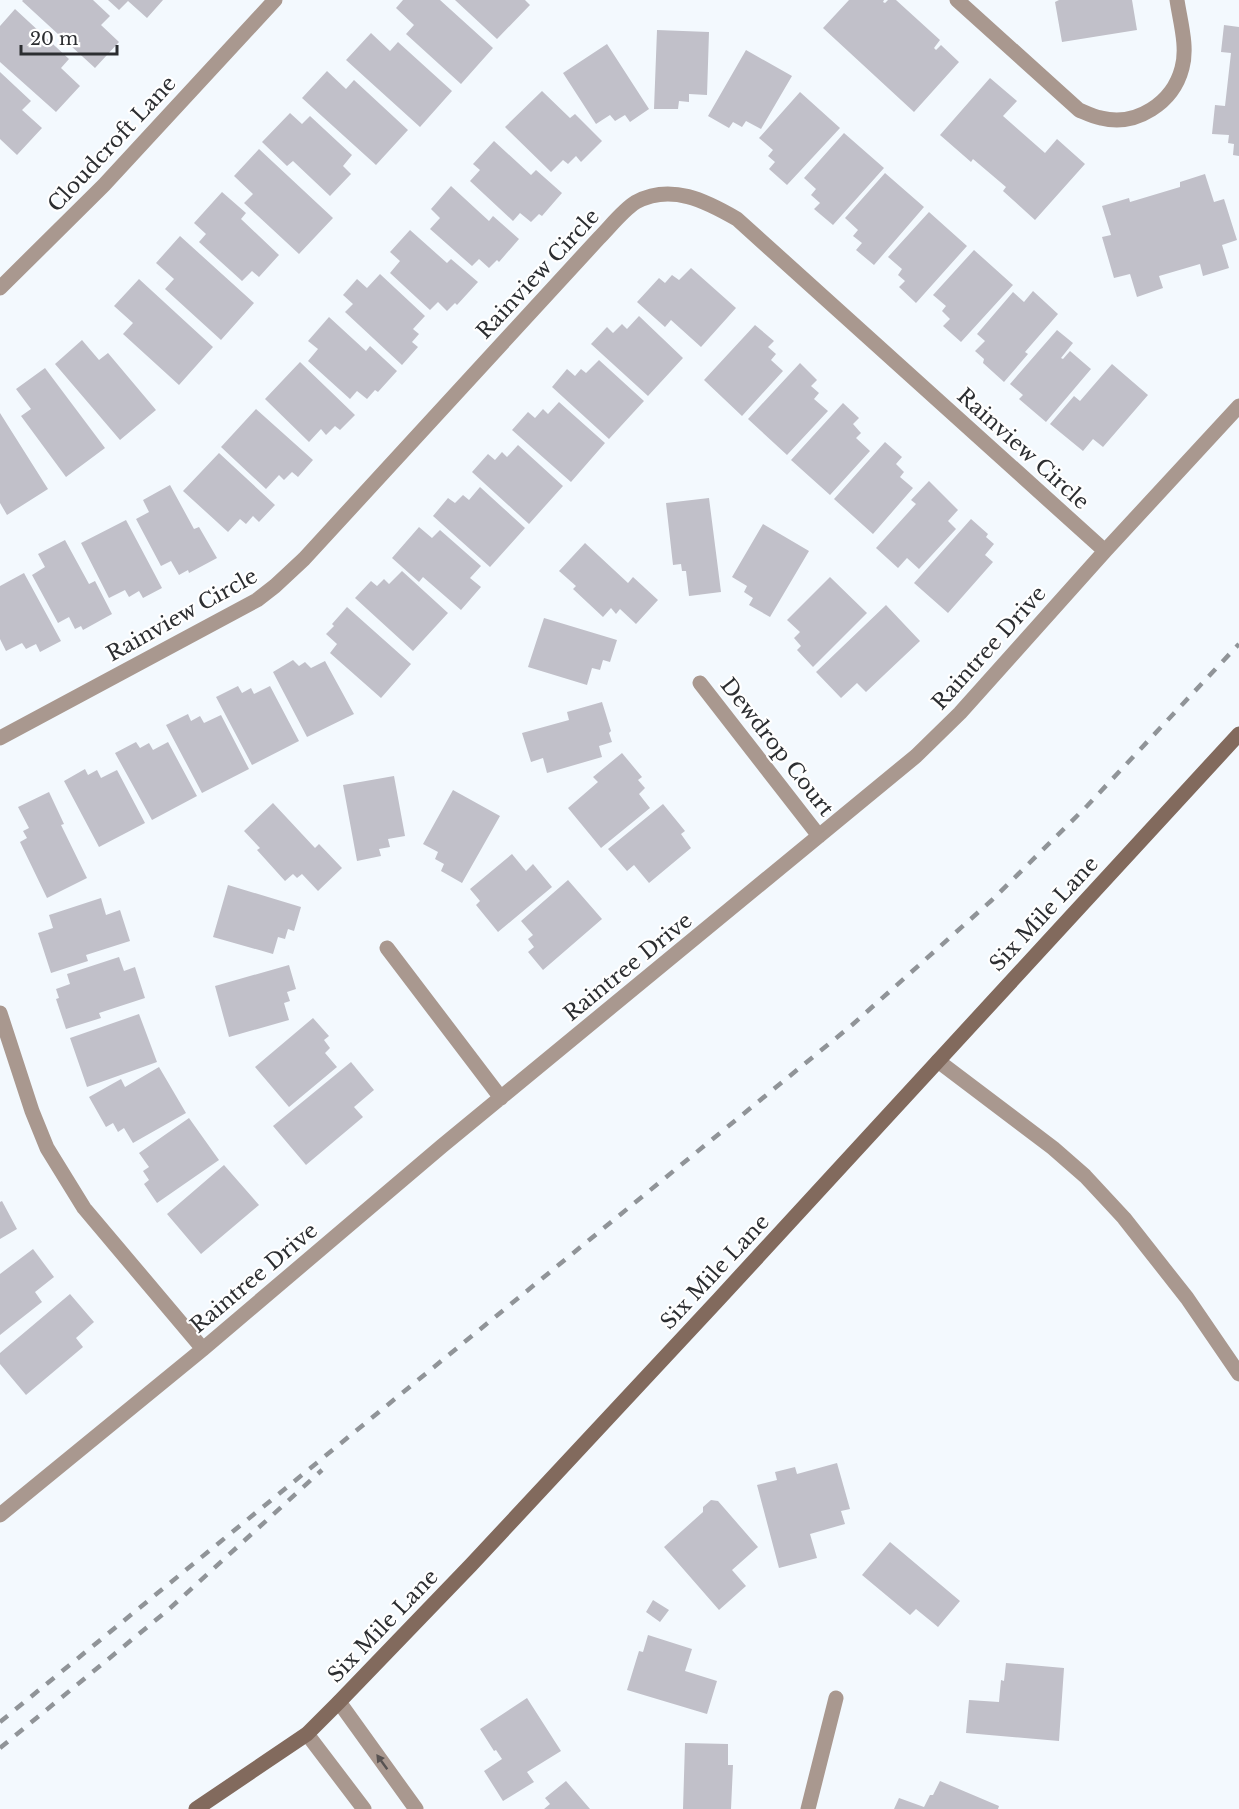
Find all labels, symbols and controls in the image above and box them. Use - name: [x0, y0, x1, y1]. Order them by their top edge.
- scale bar: [21, 18, 117, 56]
- text: 20 m: [30, 28, 78, 50]
- street label: Cloudcroft Lane: [42, 71, 182, 217]
- street label: Rainview Circle: [471, 204, 605, 344]
- street label: Rainview Circle: [952, 383, 1094, 515]
- street label: Rainview Circle: [102, 563, 262, 667]
- street label: Raintree Drive: [927, 581, 1051, 715]
- street label: Dewdrop Court: [715, 673, 839, 821]
- street label: Six Mile Lane: [984, 851, 1104, 977]
- street label: Raintree Drive: [559, 907, 697, 1027]
- street label: Six Mile Lane: [655, 1209, 775, 1335]
- street label: Raintree Drive: [185, 1217, 323, 1339]
- street label: Six Mile Lane: [322, 1564, 444, 1688]
- one-way arrow: [376, 1754, 388, 1770]

